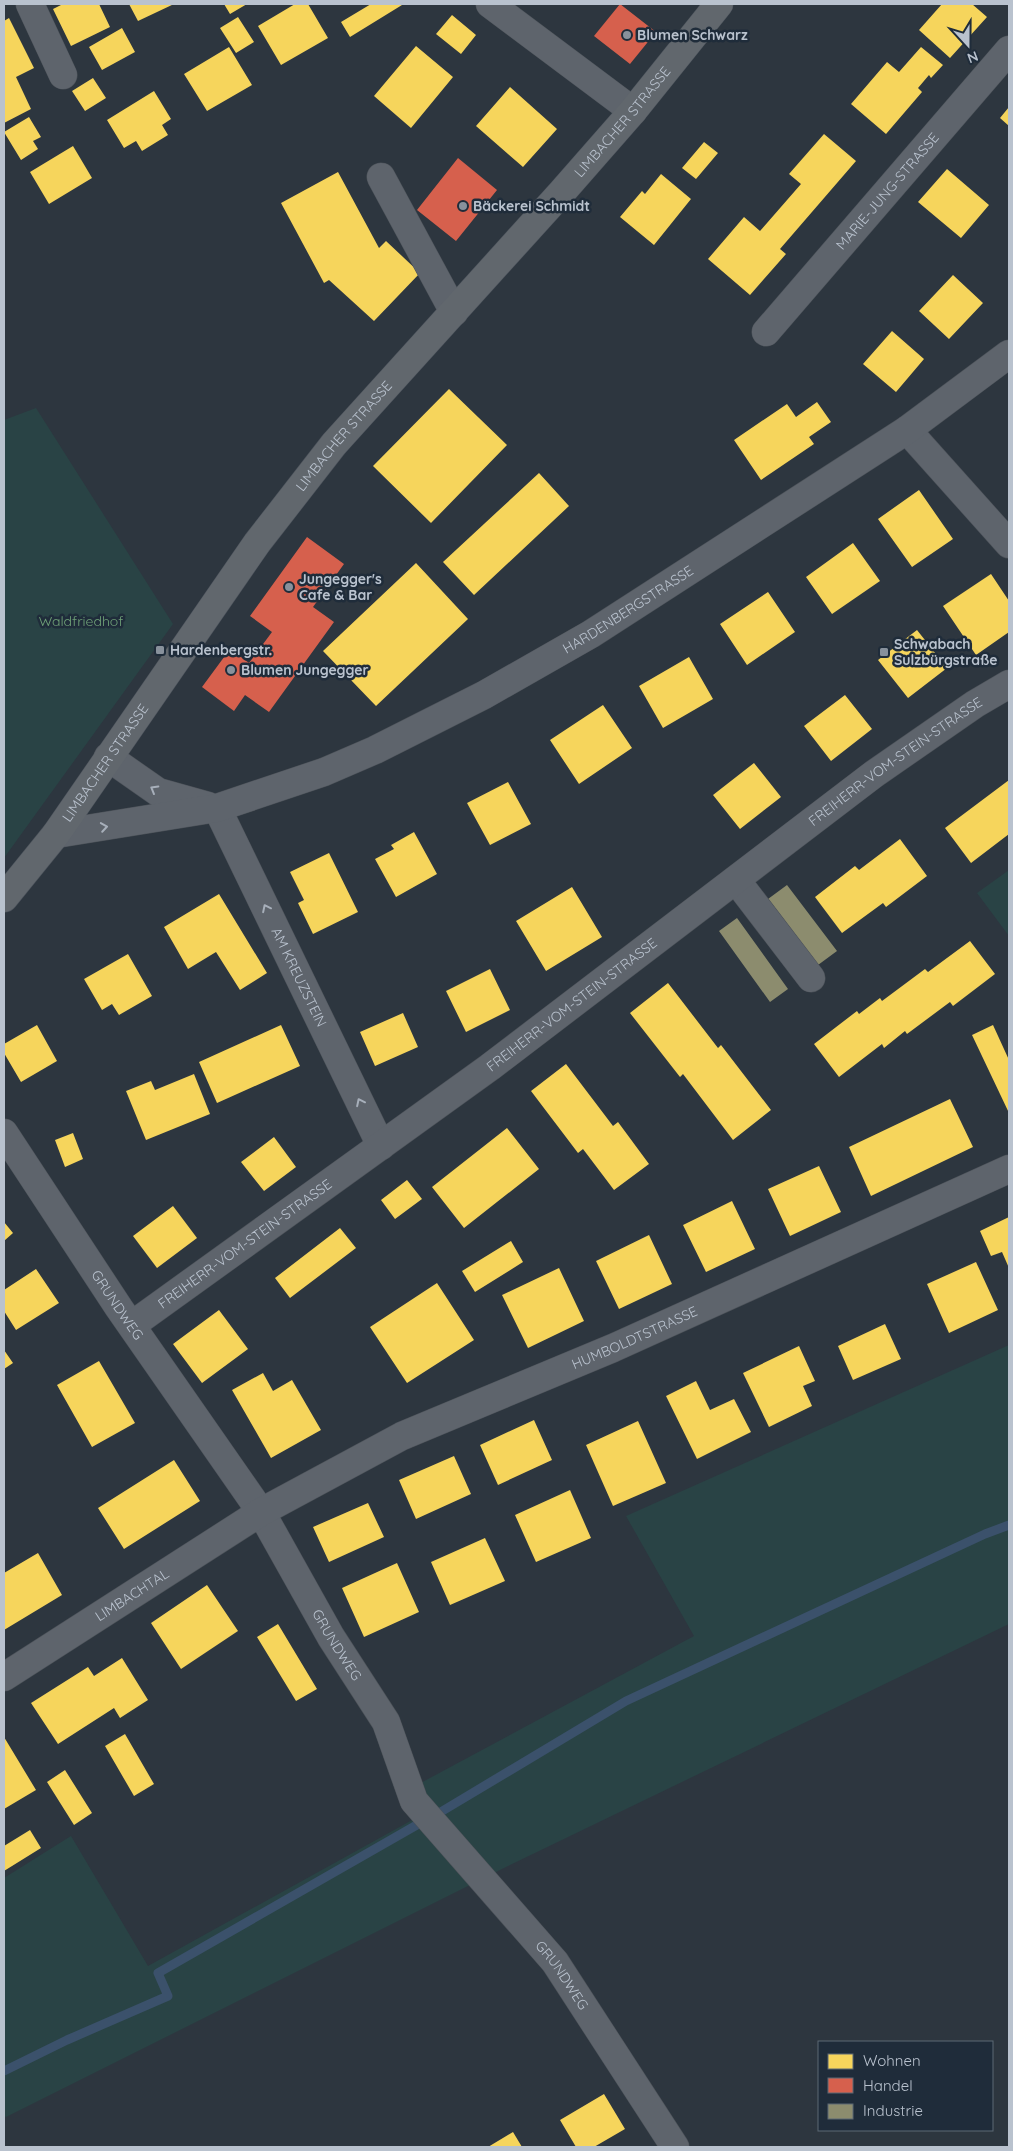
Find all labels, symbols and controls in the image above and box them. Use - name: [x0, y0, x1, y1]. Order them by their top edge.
- north arrow: [943, 20, 993, 70]
- place label: Blumen Schwarz: [637, 26, 748, 44]
- marker: Blumen Schwarz: [621, 29, 633, 41]
- text: N: [965, 47, 981, 67]
- street label: LIMBACHER STRASSE: [570, 63, 674, 181]
- street label: MARIE-JUNG-STRASSE: [832, 129, 943, 253]
- place label: Bäckerei Schmidt: [473, 197, 590, 215]
- marker: Bäckerei Schmidt: [457, 200, 469, 212]
- street label: LIMBACHER STRASSE: [292, 377, 396, 495]
- street label: HARDENBERGSTRASSE: [559, 561, 697, 657]
- place label: Jungegger's Cafe & Bar: [299, 570, 382, 604]
- marker: Jungegger's Cafe & Bar: [283, 581, 295, 593]
- park label: Waldfriedhof: [39, 612, 123, 630]
- place label: Schwabach Sulzbürgstraße: [894, 635, 998, 669]
- place label: Hardenbergstr.: [170, 641, 272, 659]
- marker: Hardenbergstr.: [154, 644, 166, 656]
- marker: Schwabach Sulzbürgstraße: [878, 646, 890, 658]
- place label: Blumen Jungegger: [241, 661, 369, 679]
- marker: Blumen Jungegger: [225, 664, 237, 676]
- street label: FREIHERR-VOM-STEIN-STRASSE: [805, 693, 985, 830]
- street label: LIMBACHER STRASSE: [58, 700, 152, 825]
- one-way arrow: [151, 785, 160, 795]
- one-way arrow: [99, 822, 108, 832]
- one-way arrow: [262, 905, 272, 914]
- street label: AM KREUZSTEIN: [267, 925, 331, 1030]
- street label: FREIHERR-VOM-STEIN-STRASSE: [483, 934, 661, 1076]
- one-way arrow: [356, 1098, 366, 1107]
- street label: FREIHERR-VOM-STEIN-STRASSE: [154, 1175, 335, 1312]
- street label: GRUNDWEG: [88, 1267, 147, 1343]
- street label: HUMBOLDTSTRASSE: [569, 1302, 700, 1373]
- street label: LIMBACHTAL: [92, 1564, 173, 1625]
- street label: GRUNDWEG: [308, 1606, 366, 1684]
- street label: GRUNDWEG: [531, 1937, 592, 2013]
- legend: [818, 2041, 993, 2131]
- text: Wohnen: [863, 2051, 921, 2070]
- text: Handel: [863, 2076, 913, 2095]
- text: Industrie: [863, 2101, 923, 2120]

